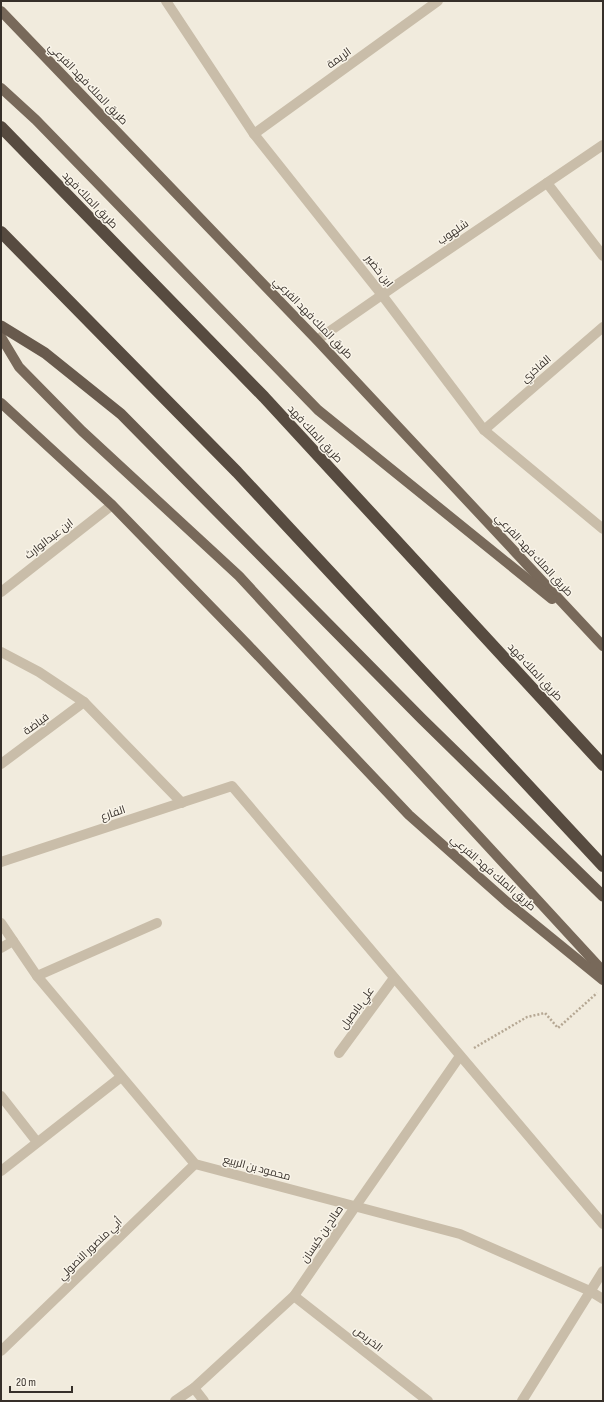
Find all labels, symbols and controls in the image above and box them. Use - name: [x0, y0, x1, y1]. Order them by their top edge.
- street label: طريق الملك فهد الفرعي: [44, 40, 130, 129]
- street label: الريمة: [324, 45, 354, 71]
- street label: طريق الملك فهد: [60, 169, 120, 231]
- street label: شلهوب: [435, 217, 471, 247]
- street label: ابن خضير: [362, 251, 396, 290]
- street label: طريق الملك فهد الفرعي: [269, 274, 355, 363]
- street label: الفاخري: [518, 352, 555, 387]
- street label: طريق الملك فهد: [285, 402, 345, 466]
- street label: طريق الملك فهد الفرعي: [491, 511, 576, 600]
- street label: ابن عبدالوارث: [22, 516, 76, 562]
- street label: طريق الملك فهد: [505, 640, 565, 704]
- street label: فياضة: [21, 710, 51, 738]
- street label: الفارع: [99, 803, 127, 824]
- street label: طريق الملك فهد الفرعي: [446, 832, 538, 915]
- street label: علي بابصيل: [337, 984, 378, 1033]
- street label: محمود بن الربيع: [222, 1153, 292, 1184]
- street label: صالح بن كيسان: [298, 1203, 347, 1266]
- street label: أبي منصور النصولي: [54, 1214, 126, 1284]
- street label: الخريص: [351, 1324, 385, 1354]
- scale bar: [10, 1368, 72, 1394]
- text: 20 m: [16, 1375, 36, 1390]

